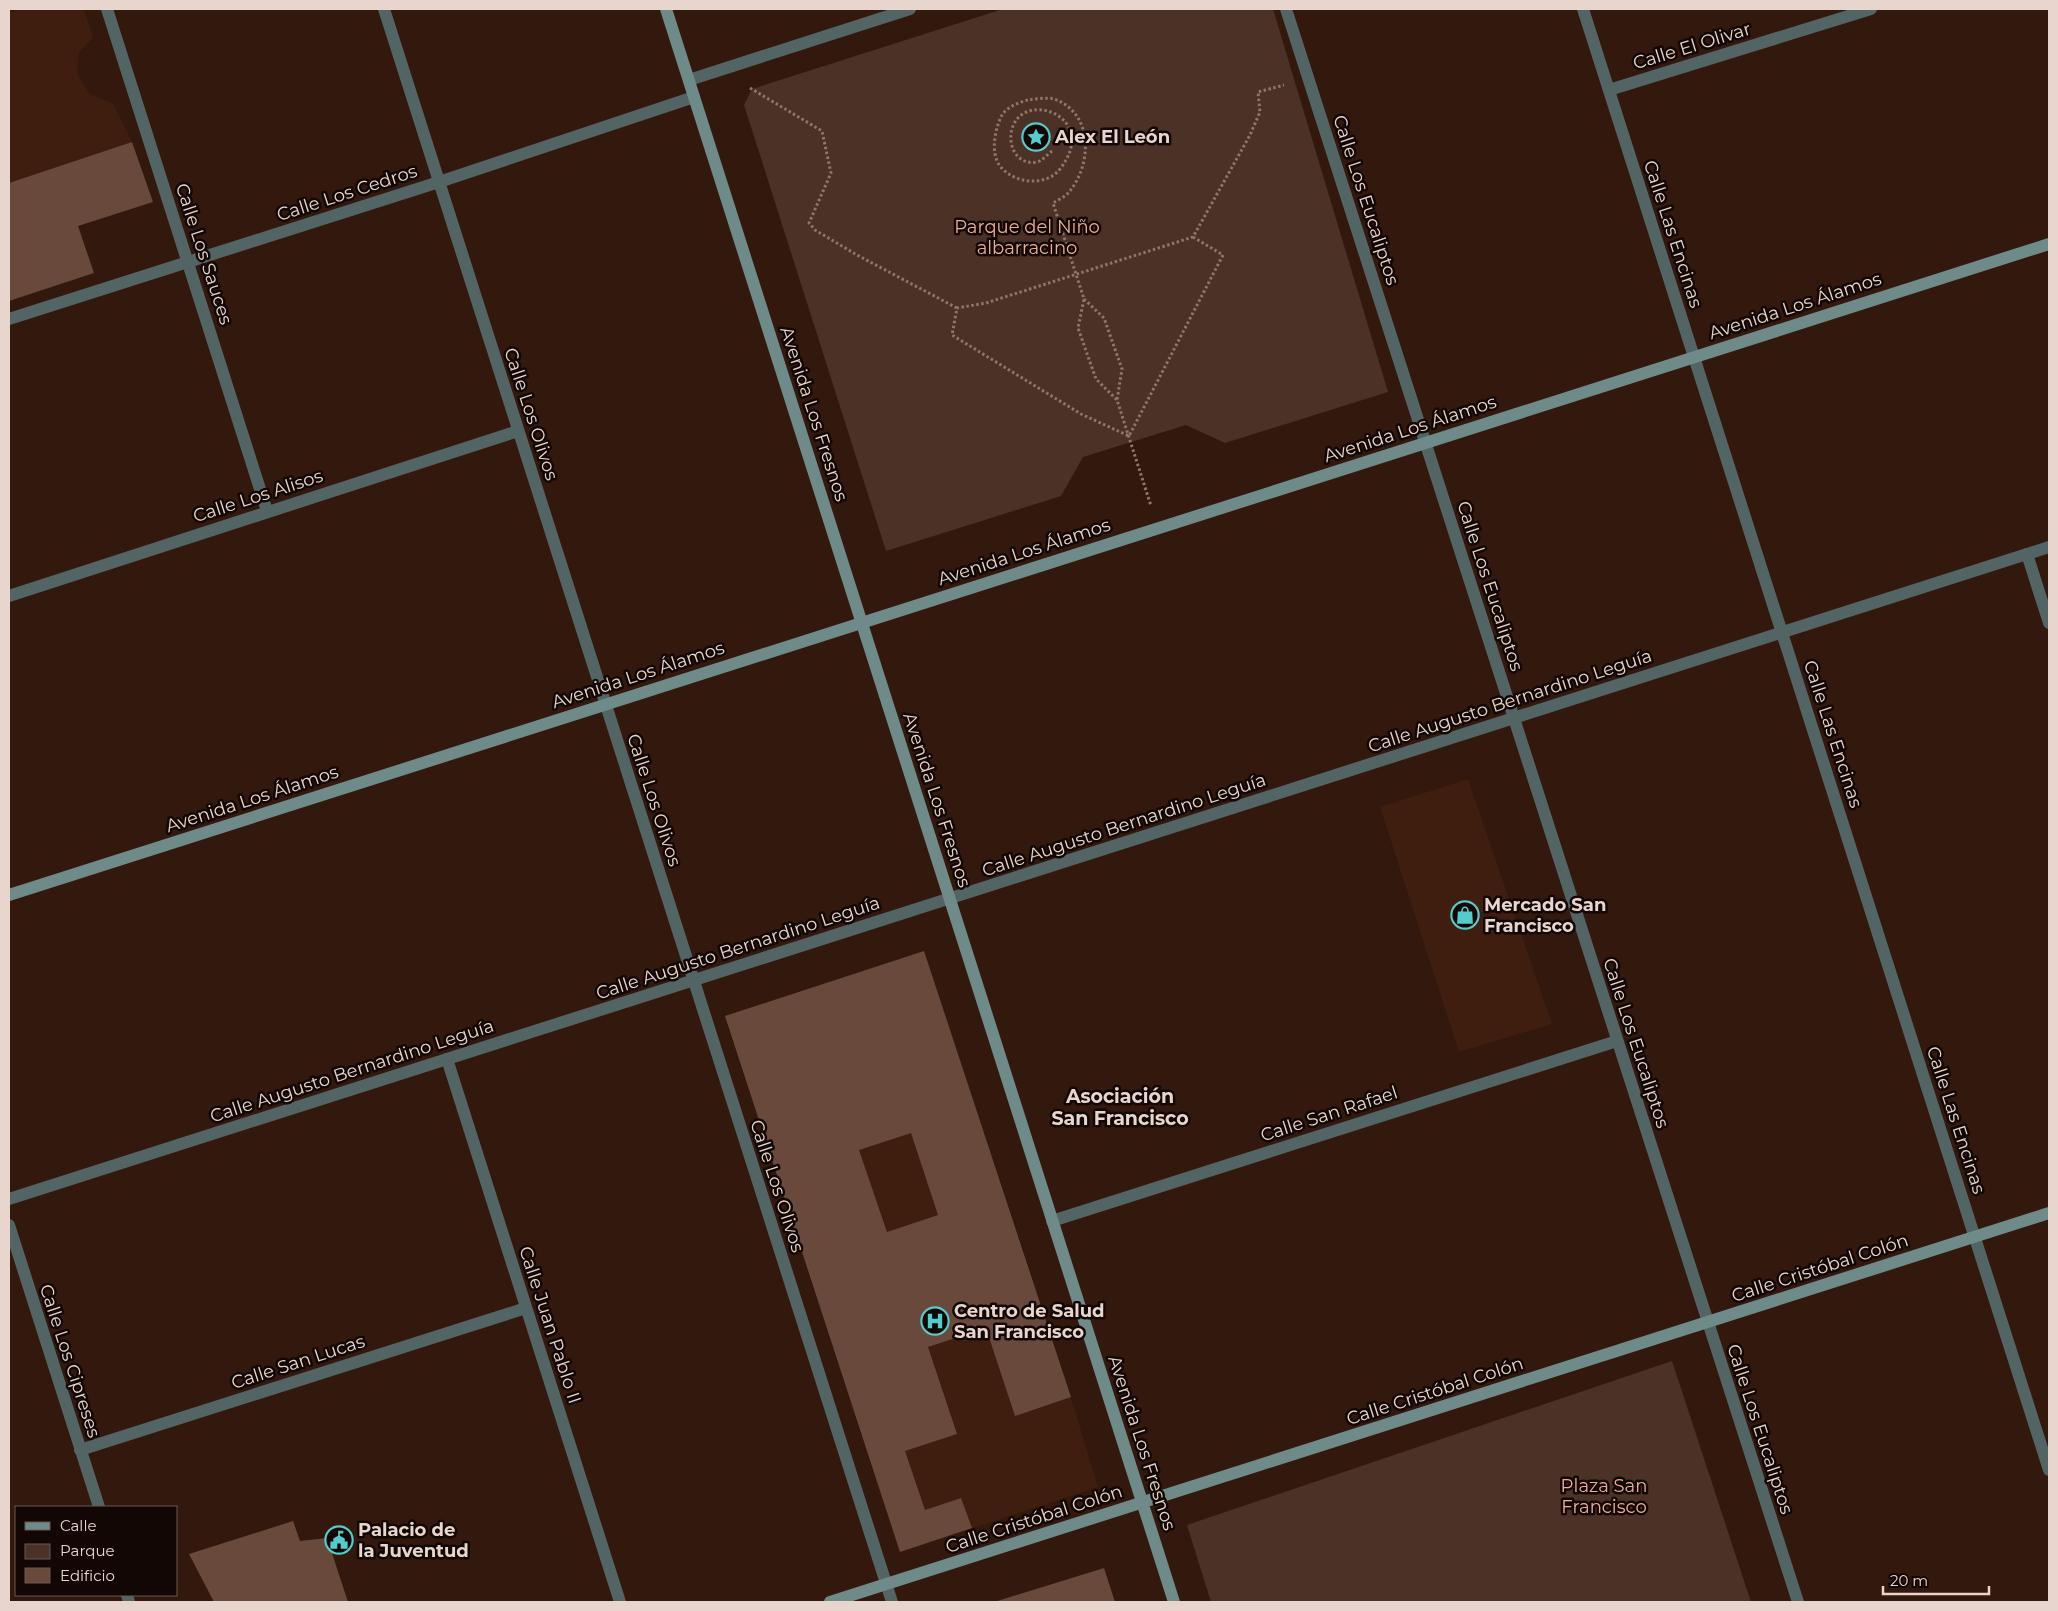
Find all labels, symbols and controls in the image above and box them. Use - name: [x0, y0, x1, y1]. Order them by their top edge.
- street label: Calle El Olivar: [1630, 18, 1754, 74]
- street label: Calle Los Eucaliptos: [1328, 112, 1404, 288]
- place icon: Alex El León: [1021, 122, 1051, 152]
- place label: Alex El León: [1054, 126, 1170, 148]
- street label: Calle Las Encinas: [1639, 157, 1707, 311]
- street label: Calle Los Cedros: [274, 160, 420, 226]
- street label: Calle Los Sauces: [171, 181, 237, 328]
- park label: Parque del Niño albarracino: [954, 216, 1100, 259]
- street label: Avenida Los Álamos: [1706, 268, 1884, 344]
- street label: Avenida Los Fresnos: [775, 324, 853, 504]
- street label: Calle Los Olivos: [499, 345, 563, 483]
- street label: Avenida Los Álamos: [1321, 391, 1499, 467]
- street label: Calle Los Alisos: [190, 465, 326, 527]
- street label: Calle Los Eucaliptos: [1452, 498, 1528, 674]
- street label: Avenida Los Álamos: [935, 514, 1113, 590]
- street label: Avenida Los Álamos: [549, 637, 727, 713]
- street label: Calle Augusto Bernardino Leguía: [1365, 645, 1655, 757]
- street label: Calle Las Encinas: [1799, 657, 1867, 811]
- street label: Avenida Los Fresnos: [898, 710, 976, 890]
- street label: Calle Los Olivos: [622, 731, 686, 869]
- street label: Avenida Los Álamos: [163, 761, 341, 837]
- street label: Calle Augusto Bernardino Leguía: [979, 769, 1269, 881]
- street label: Calle Augusto Bernardino Leguía: [593, 892, 883, 1004]
- place label: Mercado San Francisco: [1484, 894, 1606, 937]
- shop icon: Mercado San Francisco: [1450, 900, 1480, 930]
- street label: Calle Los Eucaliptos: [1598, 955, 1674, 1131]
- street label: Calle Augusto Bernardino Leguía: [207, 1015, 497, 1127]
- street label: Calle Las Encinas: [1922, 1043, 1990, 1197]
- street label: Calle San Rafael: [1258, 1081, 1400, 1147]
- district label: Asociación San Francisco: [1051, 1085, 1189, 1130]
- street label: Calle Los Olivos: [745, 1117, 809, 1255]
- street label: Calle Cristóbal Colón: [1729, 1229, 1911, 1307]
- street label: Calle Juan Pablo II: [514, 1243, 586, 1407]
- street label: Calle Los Cipreses: [35, 1282, 105, 1441]
- place label: Centro de Salud San Francisco: [954, 1300, 1105, 1343]
- hospital icon: Centro de Salud San Francisco: [920, 1306, 950, 1336]
- street label: Calle San Lucas: [228, 1330, 368, 1394]
- street label: Calle Los Eucaliptos: [1722, 1341, 1798, 1517]
- street label: Calle Cristóbal Colón: [1344, 1352, 1526, 1430]
- street label: Avenida Los Fresnos: [1103, 1353, 1181, 1533]
- park label: Plaza San Francisco: [1561, 1475, 1647, 1518]
- street label: Calle Cristóbal Colón: [943, 1480, 1125, 1558]
- legend: [15, 1506, 178, 1596]
- text: Calle: [60, 1516, 97, 1535]
- place label: Palacio de la Juventud: [358, 1519, 469, 1562]
- public building icon: Palacio de la Juventud: [324, 1525, 354, 1555]
- text: Parque: [60, 1541, 115, 1560]
- scale bar: [1883, 1564, 1989, 1596]
- text: Edificio: [60, 1566, 115, 1585]
- text: 20 m: [1890, 1571, 1928, 1590]

